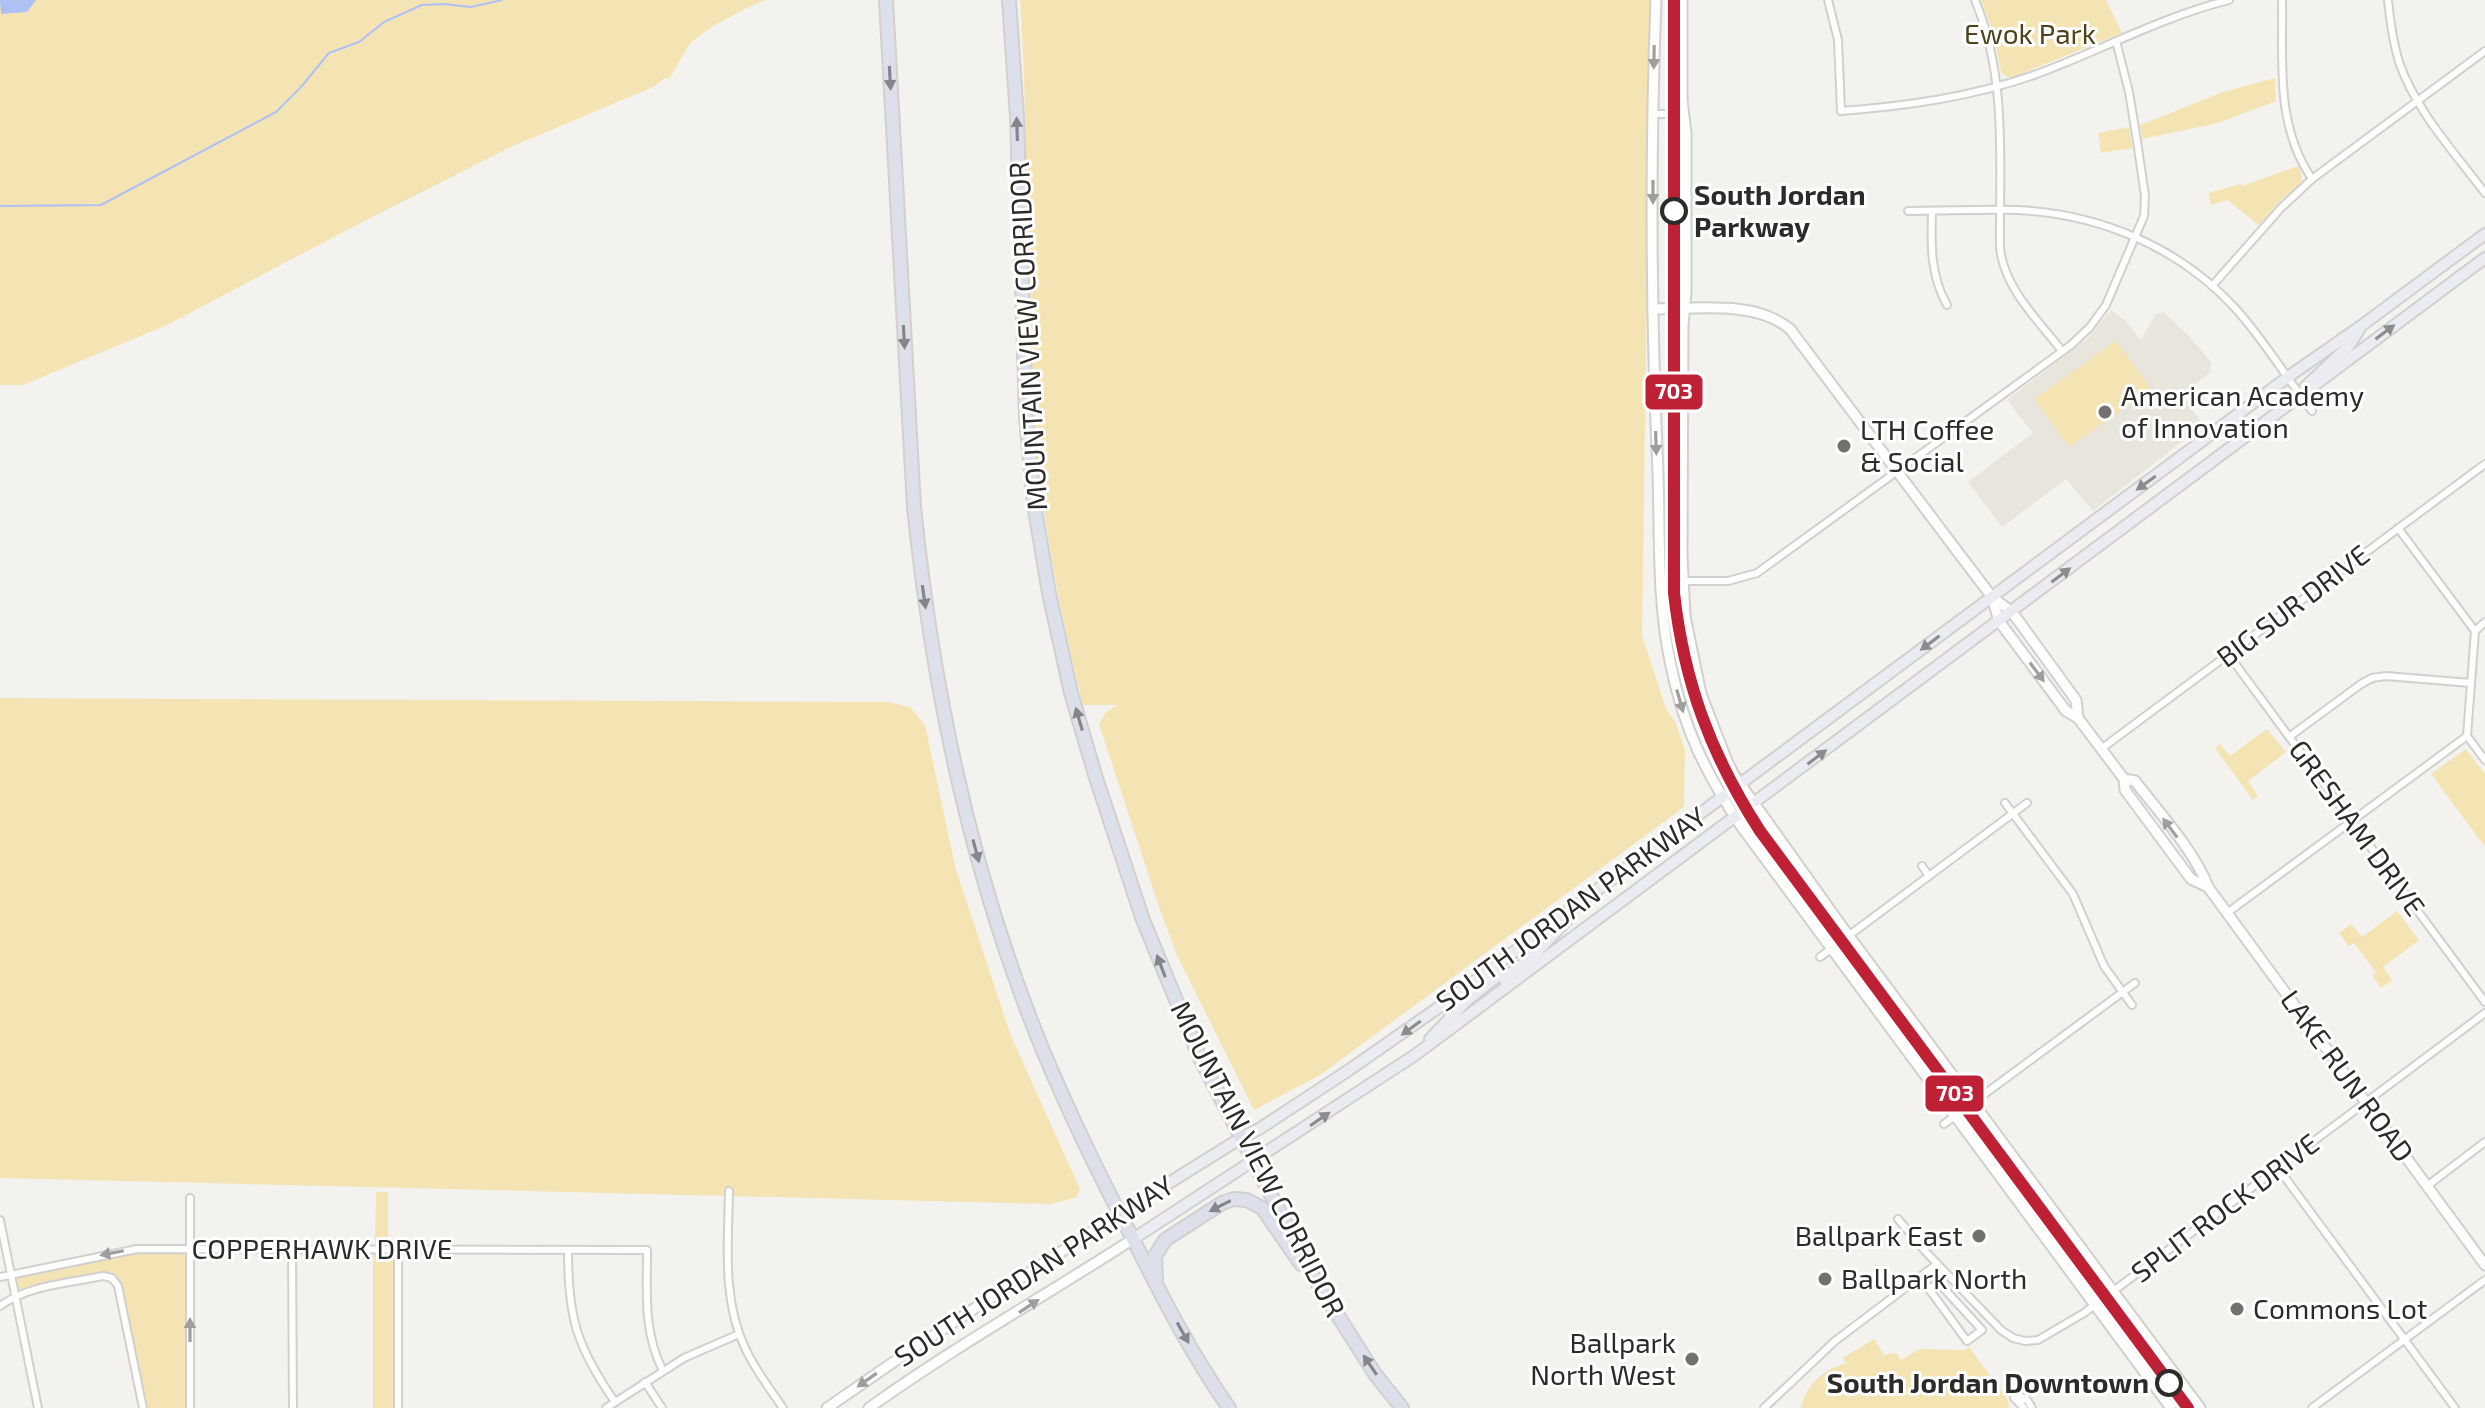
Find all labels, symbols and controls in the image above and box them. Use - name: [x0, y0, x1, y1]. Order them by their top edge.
- park label: Ewok Park: [1964, 16, 2096, 50]
- one-way arrow: [1648, 45, 1661, 70]
- one-way arrow: [884, 66, 897, 91]
- one-way arrow: [1011, 116, 1023, 141]
- street label: MOUNTAIN VIEW CORRIDOR: [1001, 161, 1053, 512]
- place label: South Jordan Parkway: [1694, 177, 1866, 243]
- one-way arrow: [1647, 180, 1660, 205]
- marker: South Jordan Parkway: [1661, 198, 1687, 224]
- one-way arrow: [898, 325, 911, 350]
- one-way arrow: [2375, 325, 2396, 341]
- line badge: 703: [1644, 373, 1704, 411]
- text: 703: [1655, 377, 1693, 403]
- place label: American Academy of Innovation: [2121, 378, 2364, 444]
- marker: American Academy of Innovation: [2096, 403, 2114, 421]
- place label: LTH Coffee & Social: [1860, 412, 1994, 478]
- one-way arrow: [1650, 431, 1663, 456]
- marker: LTH Coffee & Social: [1835, 437, 1853, 455]
- one-way arrow: [2135, 475, 2156, 490]
- street label: BIG SUR DRIVE: [2209, 537, 2375, 674]
- one-way arrow: [2051, 567, 2072, 583]
- one-way arrow: [918, 585, 931, 610]
- one-way arrow: [1919, 635, 1940, 651]
- one-way arrow: [2028, 662, 2044, 682]
- one-way arrow: [1674, 689, 1687, 713]
- one-way arrow: [1072, 707, 1085, 731]
- street label: GRESHAM DRIVE: [2283, 733, 2433, 922]
- one-way arrow: [1807, 750, 1827, 766]
- street label: SOUTH JORDAN PARKWAY: [1429, 799, 1712, 1018]
- one-way arrow: [2163, 818, 2179, 839]
- one-way arrow: [971, 839, 983, 864]
- one-way arrow: [1154, 954, 1167, 978]
- street label: LAKE RUN ROAD: [2274, 983, 2421, 1168]
- street label: MOUNTAIN VIEW CORRIDOR: [1164, 995, 1353, 1322]
- one-way arrow: [1400, 1019, 1421, 1035]
- line badge: 703: [1924, 1074, 1985, 1113]
- text: 703: [1936, 1079, 1974, 1105]
- one-way arrow: [1309, 1111, 1330, 1126]
- street label: SPLIT ROCK DRIVE: [2124, 1126, 2325, 1289]
- street label: SOUTH JORDAN PARKWAY: [888, 1167, 1179, 1373]
- one-way arrow: [1208, 1199, 1231, 1212]
- place label: Ballpark East: [1795, 1218, 1963, 1252]
- marker: Ballpark East: [1970, 1227, 1988, 1245]
- street label: COPPERHAWK DRIVE: [192, 1231, 452, 1265]
- one-way arrow: [99, 1247, 124, 1260]
- place label: Ballpark North: [1841, 1261, 2027, 1295]
- marker: Ballpark North: [1816, 1270, 1834, 1288]
- place label: Commons Lot: [2253, 1291, 2427, 1325]
- one-way arrow: [1018, 1298, 1039, 1313]
- marker: Commons Lot: [2228, 1300, 2246, 1318]
- one-way arrow: [184, 1317, 196, 1342]
- one-way arrow: [1176, 1321, 1189, 1344]
- place label: Ballpark North West: [1530, 1325, 1676, 1391]
- marker: Ballpark North West: [1683, 1350, 1701, 1368]
- one-way arrow: [1363, 1355, 1378, 1376]
- place label: South Jordan Downtown: [1827, 1365, 2149, 1399]
- marker: South Jordan Downtown: [2156, 1370, 2182, 1396]
- one-way arrow: [857, 1372, 878, 1388]

